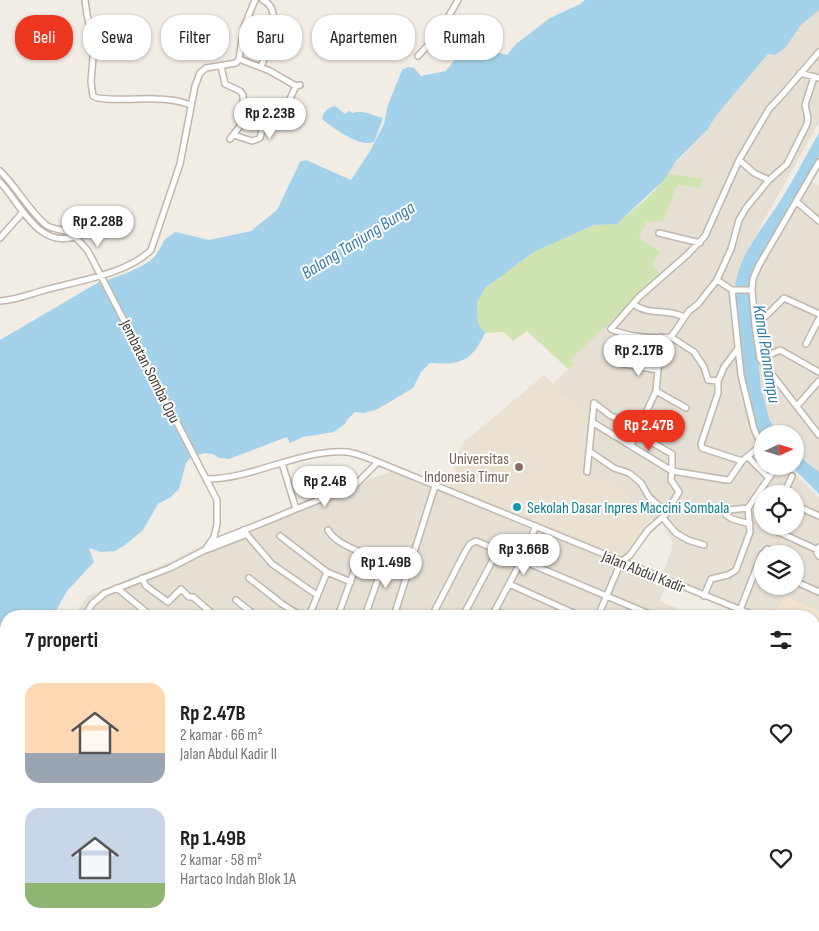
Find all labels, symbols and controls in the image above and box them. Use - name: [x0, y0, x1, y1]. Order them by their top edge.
- chip: Beli: [15, 15, 73, 60]
- chip: Sewa: [83, 15, 151, 60]
- chip: Filter: [161, 15, 229, 60]
- chip: Baru: [239, 15, 302, 60]
- chip: Apartemen: [312, 15, 415, 60]
- chip: Rumah: [425, 15, 503, 60]
- pin: Rp 2.23B: [218, 98, 322, 140]
- text: Rp 2.23B: [245, 104, 295, 123]
- water label: Balang Tanjung Bunga: [298, 197, 419, 284]
- pin: Rp 2.28B: [46, 206, 150, 248]
- text: Rp 2.28B: [73, 212, 123, 231]
- water label: Kanal Pannampu: [748, 304, 785, 405]
- street label: Jembatan Somba Opu: [115, 316, 184, 427]
- pin: Rp 2.17B: [587, 334, 691, 377]
- text: Rp 2.17B: [615, 341, 663, 360]
- pin: Rp 2.47B: [597, 410, 701, 452]
- text: Rp 2.47B: [624, 416, 674, 435]
- north arrow: [754, 425, 804, 475]
- map controls: [754, 425, 804, 595]
- place label: Universitas Indonesia Timur: [424, 450, 509, 487]
- marker: Universitas Indonesia Timur: [513, 461, 525, 473]
- pin: Rp 2.4B: [279, 466, 371, 508]
- text: Rp 2.4B: [303, 472, 347, 491]
- button: locate: [754, 485, 804, 535]
- place label: Sekolah Dasar Inpres Maccini Sombala: [527, 499, 729, 518]
- marker: Sekolah Dasar Inpres Maccini Sombala: [511, 501, 523, 513]
- pin: Rp 3.66B: [472, 534, 576, 576]
- text: Rp 3.66B: [499, 540, 549, 559]
- button: layers: [754, 545, 804, 595]
- pin: Rp 1.49B: [334, 546, 438, 589]
- street label: Jalan Abdul Kadir: [598, 547, 688, 598]
- text: Rp 1.49B: [361, 553, 411, 572]
- icon: filters: [767, 626, 795, 654]
- text: 7 properti: [25, 628, 98, 653]
- text: Rp 2.47B: [180, 701, 246, 726]
- icon: home: [65, 703, 125, 763]
- icon: heart: [767, 719, 795, 747]
- text: 2 kamar · 66 m²: [180, 726, 263, 745]
- text: Jalan Abdul Kadir II: [180, 745, 277, 764]
- text: Rp 1.49B: [180, 826, 246, 851]
- icon: home: [65, 828, 125, 888]
- icon: heart: [767, 844, 795, 872]
- text: 2 kamar · 58 m²: [180, 851, 262, 870]
- text: Hartaco Indah Blok 1A: [180, 870, 296, 889]

